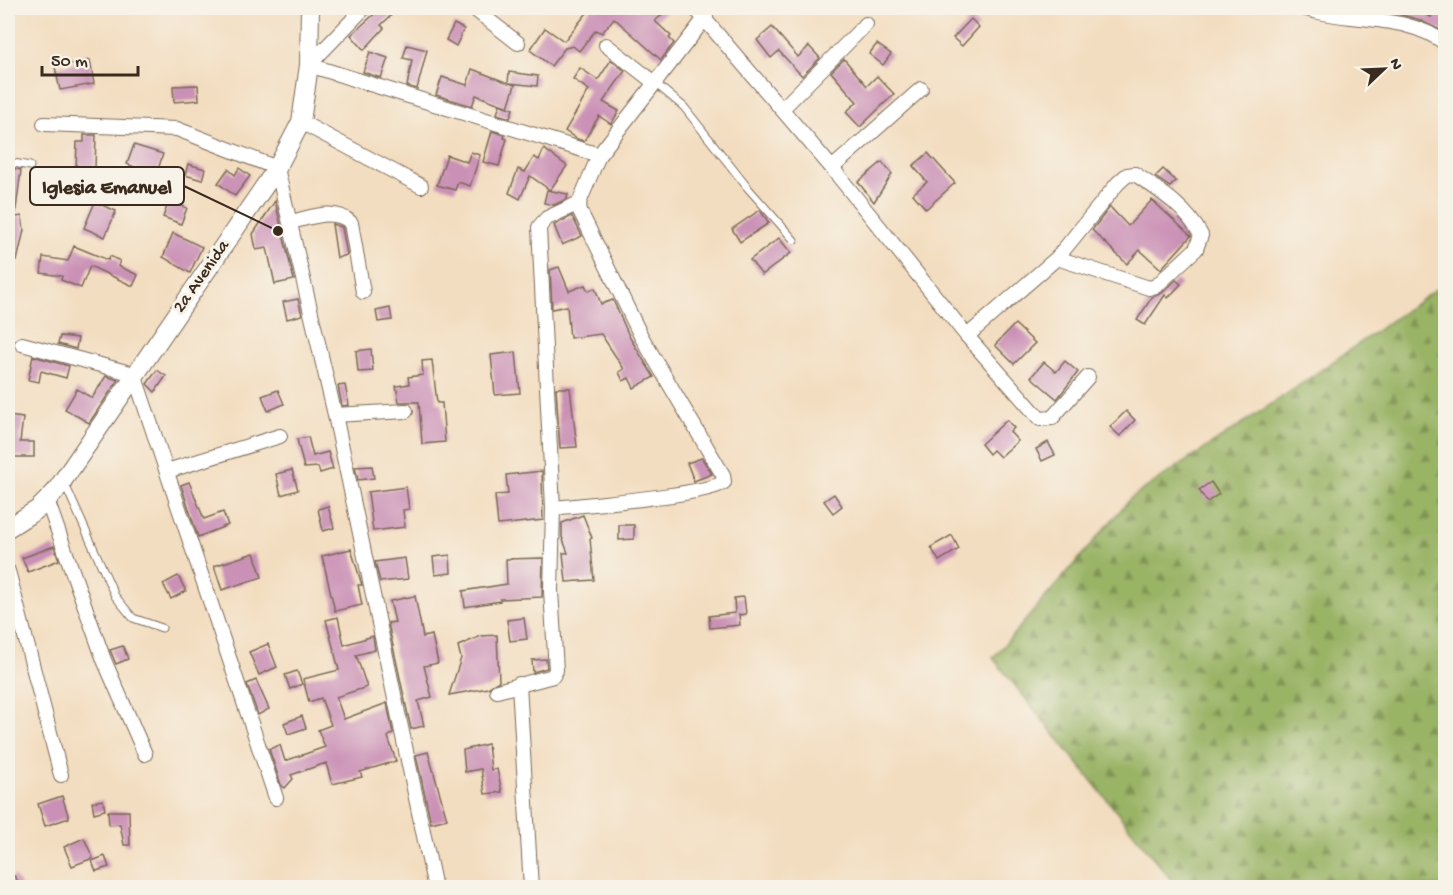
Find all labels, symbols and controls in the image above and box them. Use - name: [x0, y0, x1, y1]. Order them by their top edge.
- scale bar: [42, 39, 138, 77]
- north arrow: [1354, 39, 1414, 99]
- text: 50 m: [51, 52, 88, 73]
- text: N: [1384, 56, 1406, 74]
- callout: Iglesia Emanuel: [30, 167, 184, 205]
- text: Iglesia Emanuel: [42, 178, 173, 201]
- street label: 2a Avenida: [169, 236, 235, 317]

